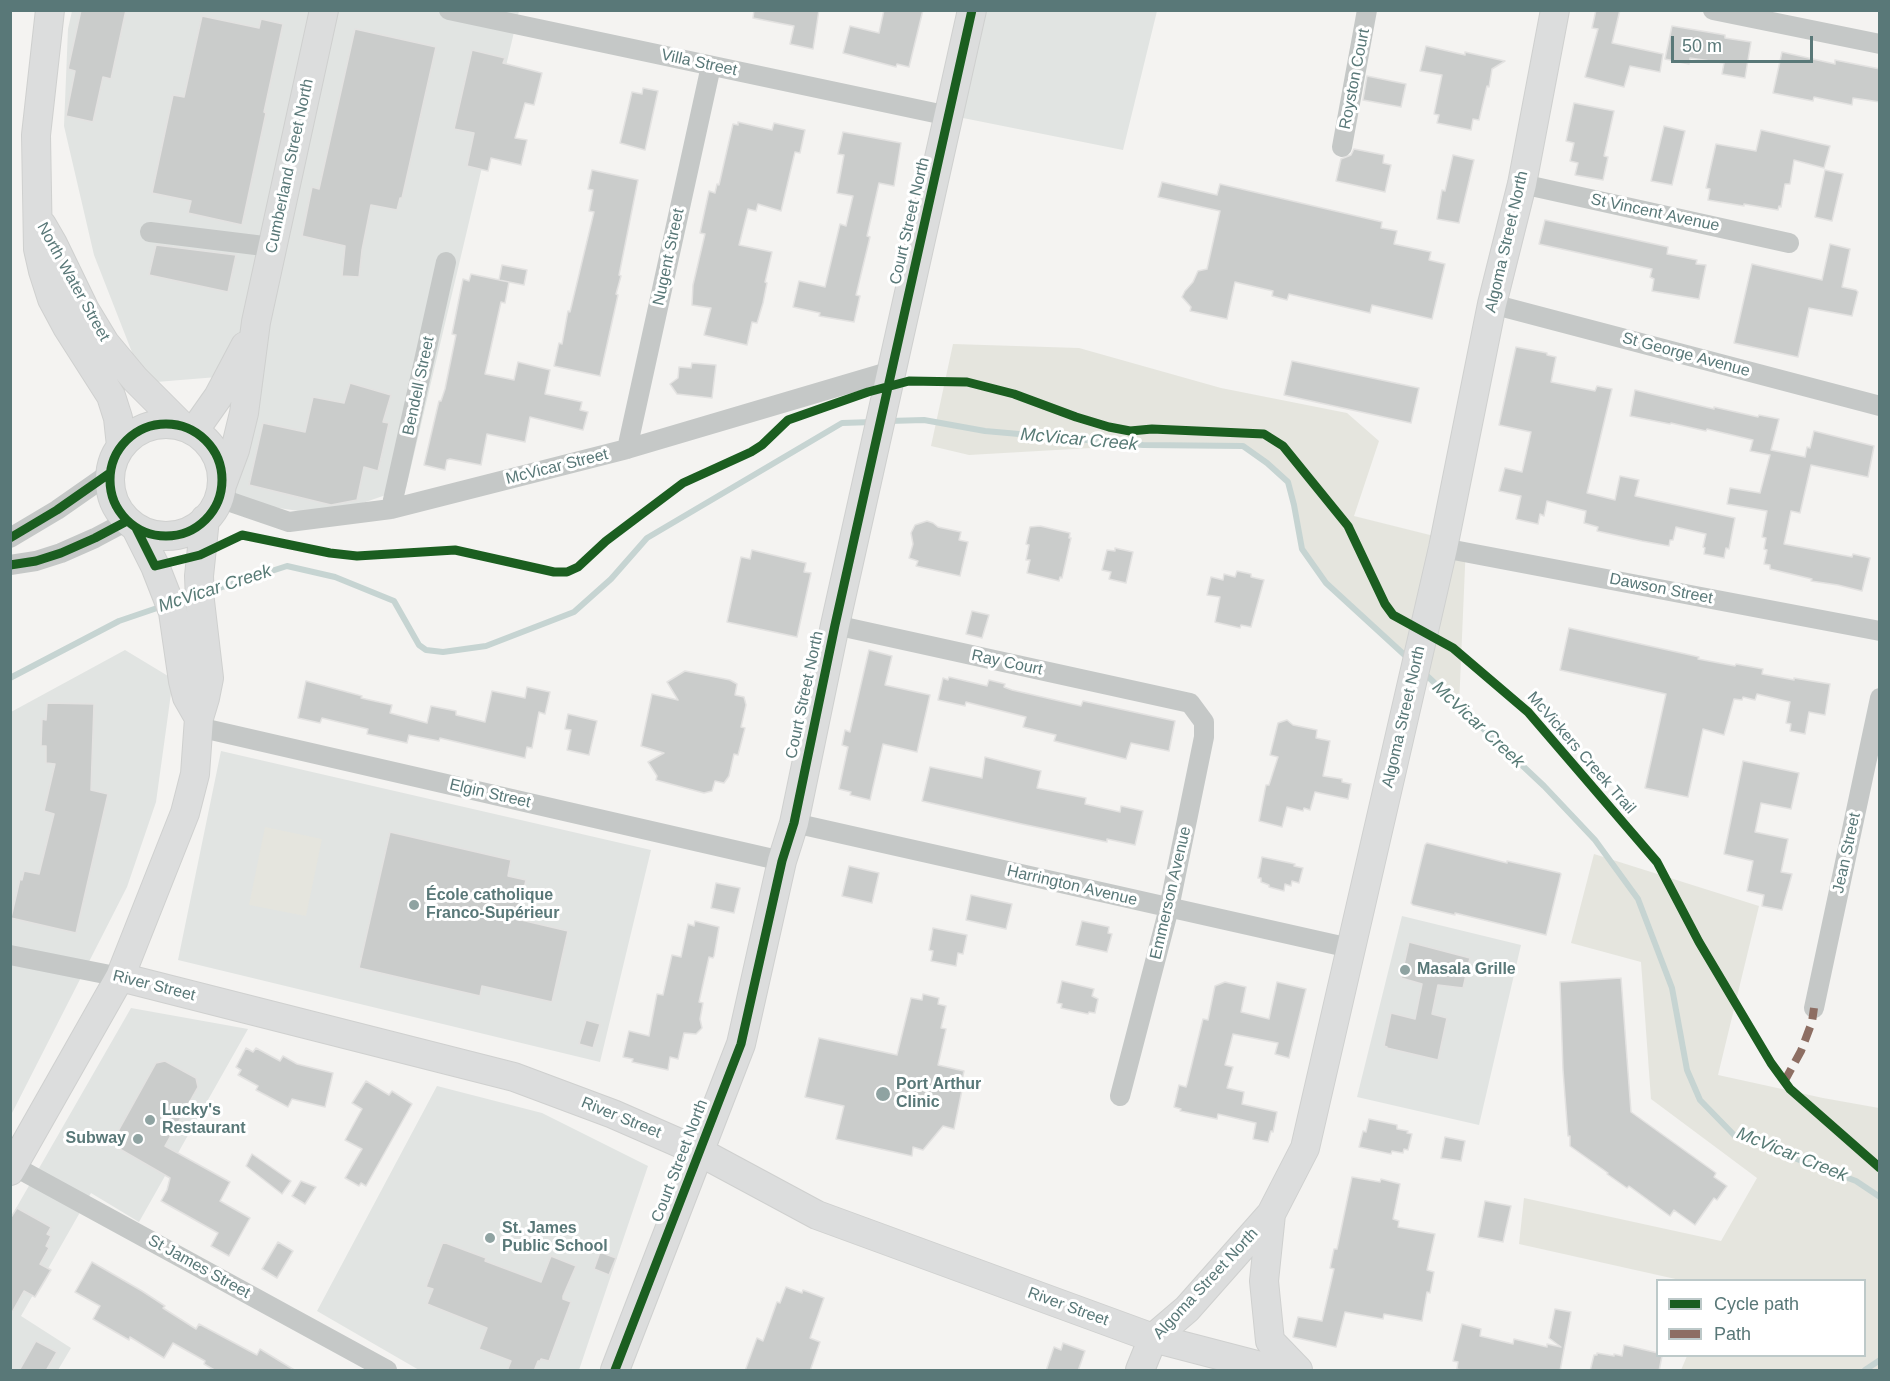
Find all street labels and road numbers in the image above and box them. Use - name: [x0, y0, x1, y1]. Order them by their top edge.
- street label: Royston Court: [1336, 27, 1374, 131]
- street label: Villa Street: [659, 46, 739, 80]
- street label: Cumberland Street North: [262, 77, 318, 255]
- street label: Court Street North: [886, 156, 934, 286]
- street label: Algoma Street North: [1481, 169, 1533, 315]
- street label: St Vincent Avenue: [1589, 190, 1721, 236]
- street label: Nugent Street: [649, 207, 689, 307]
- street label: North Water Street: [32, 219, 114, 345]
- street label: St George Avenue: [1620, 329, 1752, 381]
- street label: Bendell Street: [399, 335, 439, 437]
- street label: McVicar Street: [504, 445, 610, 489]
- street label: Dawson Street: [1608, 570, 1714, 608]
- street label: Court Street North: [782, 630, 828, 760]
- street label: Algoma Street North: [1378, 644, 1430, 790]
- street label: Ray Court: [970, 646, 1044, 680]
- street label: McVickers Creek Trail: [1523, 688, 1639, 818]
- street label: Elgin Street: [448, 775, 532, 813]
- street label: Jean Street: [1829, 811, 1865, 895]
- street label: Emmerson Avenue: [1146, 825, 1196, 961]
- street label: Harrington Avenue: [1005, 862, 1139, 910]
- street label: River Street: [111, 966, 197, 1006]
- street label: River Street: [578, 1093, 664, 1143]
- street label: Court Street North: [648, 1097, 712, 1225]
- street label: Algoma Street North: [1150, 1224, 1262, 1344]
- street label: St James Street: [145, 1231, 253, 1303]
- street label: River Street: [1025, 1284, 1111, 1330]

